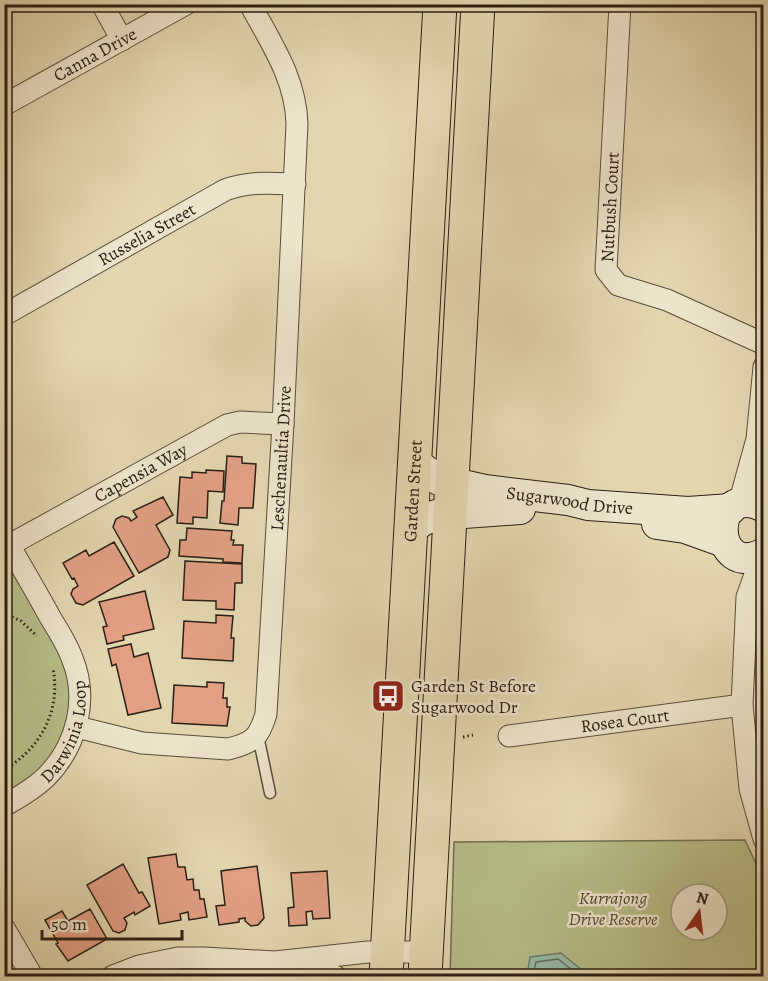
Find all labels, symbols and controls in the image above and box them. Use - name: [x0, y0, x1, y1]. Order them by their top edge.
- street label: Canna Drive: [49, 22, 141, 87]
- street label: Nutbush Court: [595, 151, 625, 263]
- street label: Russelia Street: [94, 197, 200, 271]
- street label: Leschenaultia Drive: [265, 385, 297, 532]
- street label: Capensia Way: [90, 437, 192, 508]
- street label: Garden Street: [398, 439, 428, 543]
- street label: Sugarwood Drive: [505, 481, 634, 520]
- place label: Garden St Before Sugarwood Dr: [411, 674, 536, 719]
- bus stop icon: Garden St Before Sugarwood Dr: [370, 678, 406, 714]
- street label: Darwinia Loop: [35, 679, 92, 788]
- street label: Rosea Court: [579, 703, 671, 738]
- north arrow: [669, 882, 729, 942]
- park label: Kurrajong Drive Reserve: [568, 886, 658, 931]
- text: N: [694, 886, 711, 911]
- scale bar: [42, 903, 182, 941]
- text: 50 m: [51, 912, 87, 936]

